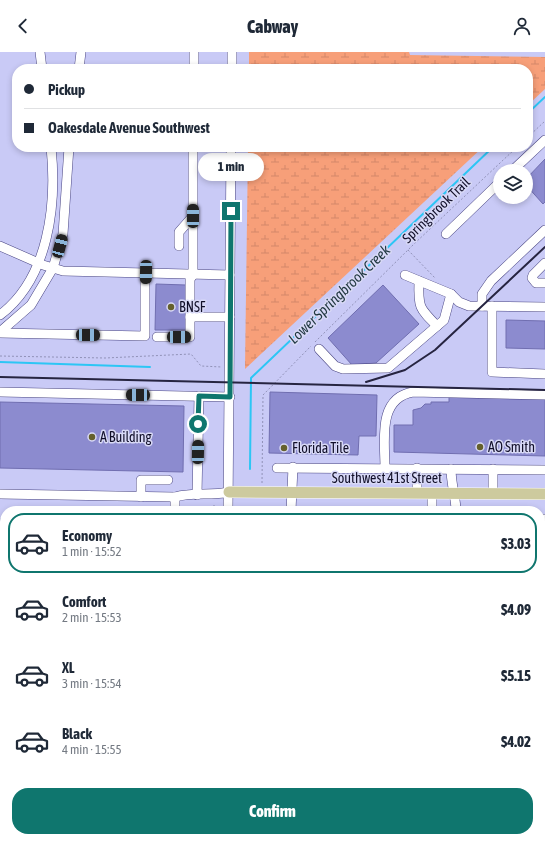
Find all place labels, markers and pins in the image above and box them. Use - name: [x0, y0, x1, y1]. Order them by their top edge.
- place label: BNSF: [179, 299, 206, 315]
- marker: BNSF: [166, 302, 176, 312]
- place label: A Building: [100, 429, 152, 445]
- marker: A Building: [87, 432, 97, 442]
- place label: AO Smith: [488, 439, 535, 455]
- place label: Florida Tile: [292, 440, 349, 456]
- marker: AO Smith: [475, 442, 485, 452]
- marker: Florida Tile: [279, 443, 289, 453]

